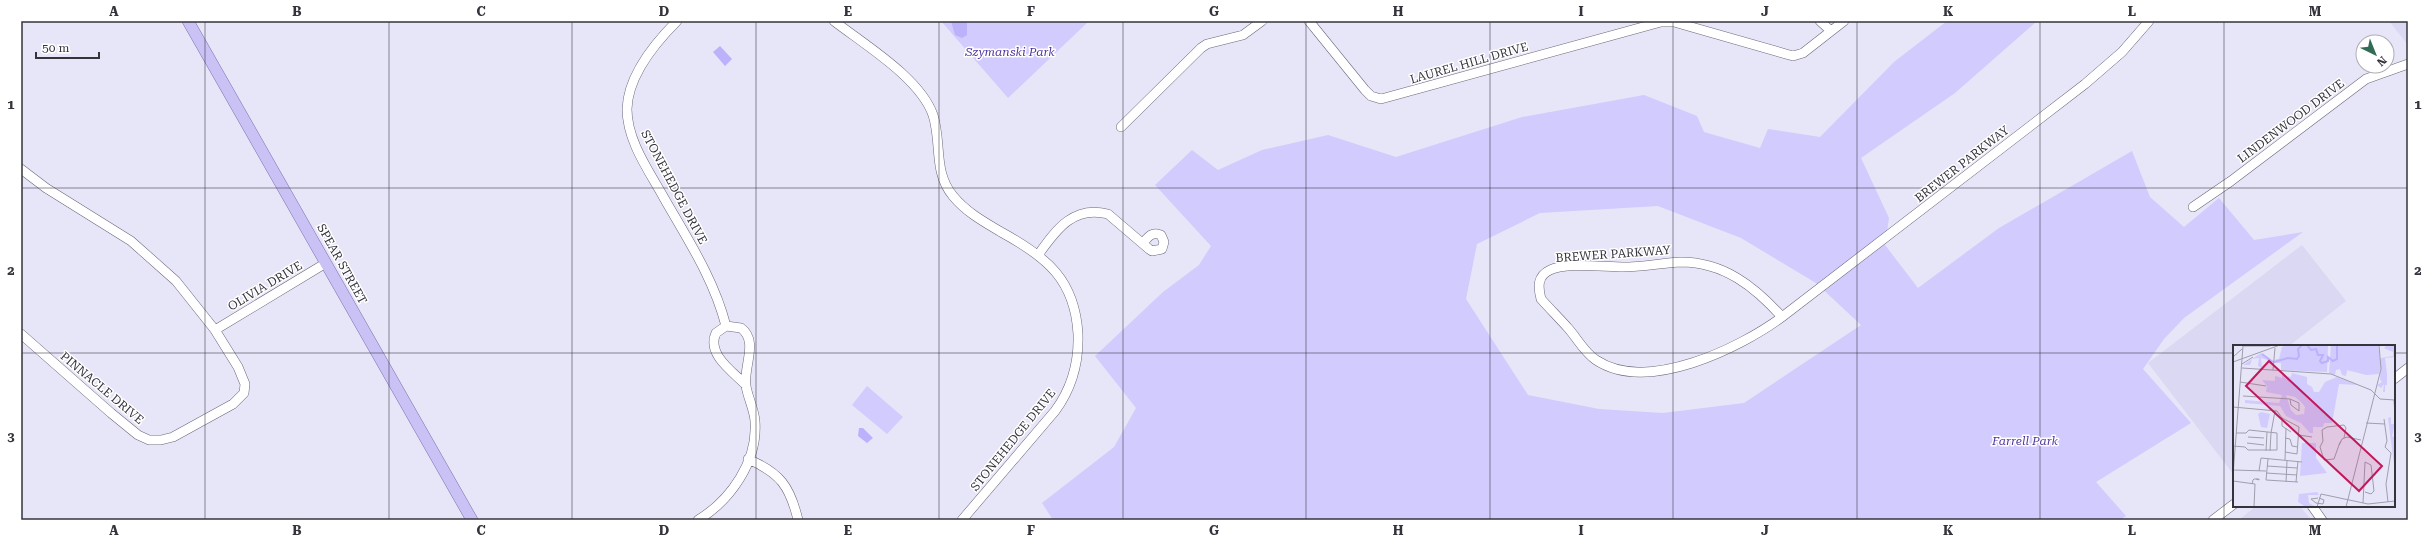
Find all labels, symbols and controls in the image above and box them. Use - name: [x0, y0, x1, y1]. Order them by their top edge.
- text: A: [109, 4, 119, 19]
- text: B: [292, 4, 302, 19]
- text: C: [476, 4, 486, 19]
- text: D: [659, 4, 669, 19]
- text: E: [844, 4, 852, 19]
- text: F: [1027, 4, 1035, 19]
- text: G: [1209, 4, 1219, 19]
- text: H: [1393, 4, 1404, 19]
- text: I: [1578, 4, 1584, 19]
- text: J: [1761, 4, 1769, 19]
- text: K: [1943, 4, 1954, 19]
- text: L: [2128, 4, 2136, 19]
- text: M: [2309, 4, 2322, 19]
- scale bar: [36, 34, 99, 60]
- north arrow: [2355, 34, 2395, 74]
- street label: LAUREL HILL DRIVE: [1408, 39, 1530, 87]
- text: 50 m: [42, 41, 69, 55]
- park label: Szymanski Park: [964, 45, 1055, 59]
- text: N: [2374, 53, 2389, 69]
- street label: LINDENWOOD DRIVE: [2235, 76, 2347, 166]
- text: 1: [7, 97, 15, 112]
- text: 1: [2414, 97, 2422, 112]
- street label: BREWER PARKWAY: [1912, 122, 2012, 205]
- street label: STONEHEDGE DRIVE: [638, 128, 710, 246]
- street label: SPEAR STREET: [314, 221, 370, 307]
- street label: BREWER PARKWAY: [1555, 243, 1672, 265]
- street label: OLIVIA DRIVE: [225, 258, 305, 314]
- text: 2: [7, 263, 15, 278]
- text: 2: [2414, 263, 2422, 278]
- inset map: [2233, 345, 2395, 507]
- street label: PINNACLE DRIVE: [58, 349, 146, 427]
- street label: STONEHEDGE DRIVE: [968, 386, 1058, 494]
- text: 3: [7, 429, 15, 444]
- text: 3: [2414, 429, 2422, 444]
- park label: Farrell Park: [1991, 434, 2059, 448]
- text: A: [109, 523, 119, 538]
- text: B: [292, 523, 302, 538]
- text: C: [476, 523, 486, 538]
- text: D: [659, 523, 669, 538]
- text: E: [844, 523, 852, 538]
- text: F: [1027, 523, 1035, 538]
- text: G: [1209, 523, 1219, 538]
- text: H: [1393, 523, 1404, 538]
- text: I: [1578, 523, 1584, 538]
- text: J: [1761, 523, 1769, 538]
- text: K: [1943, 523, 1954, 538]
- text: L: [2128, 523, 2136, 538]
- text: M: [2309, 523, 2322, 538]

